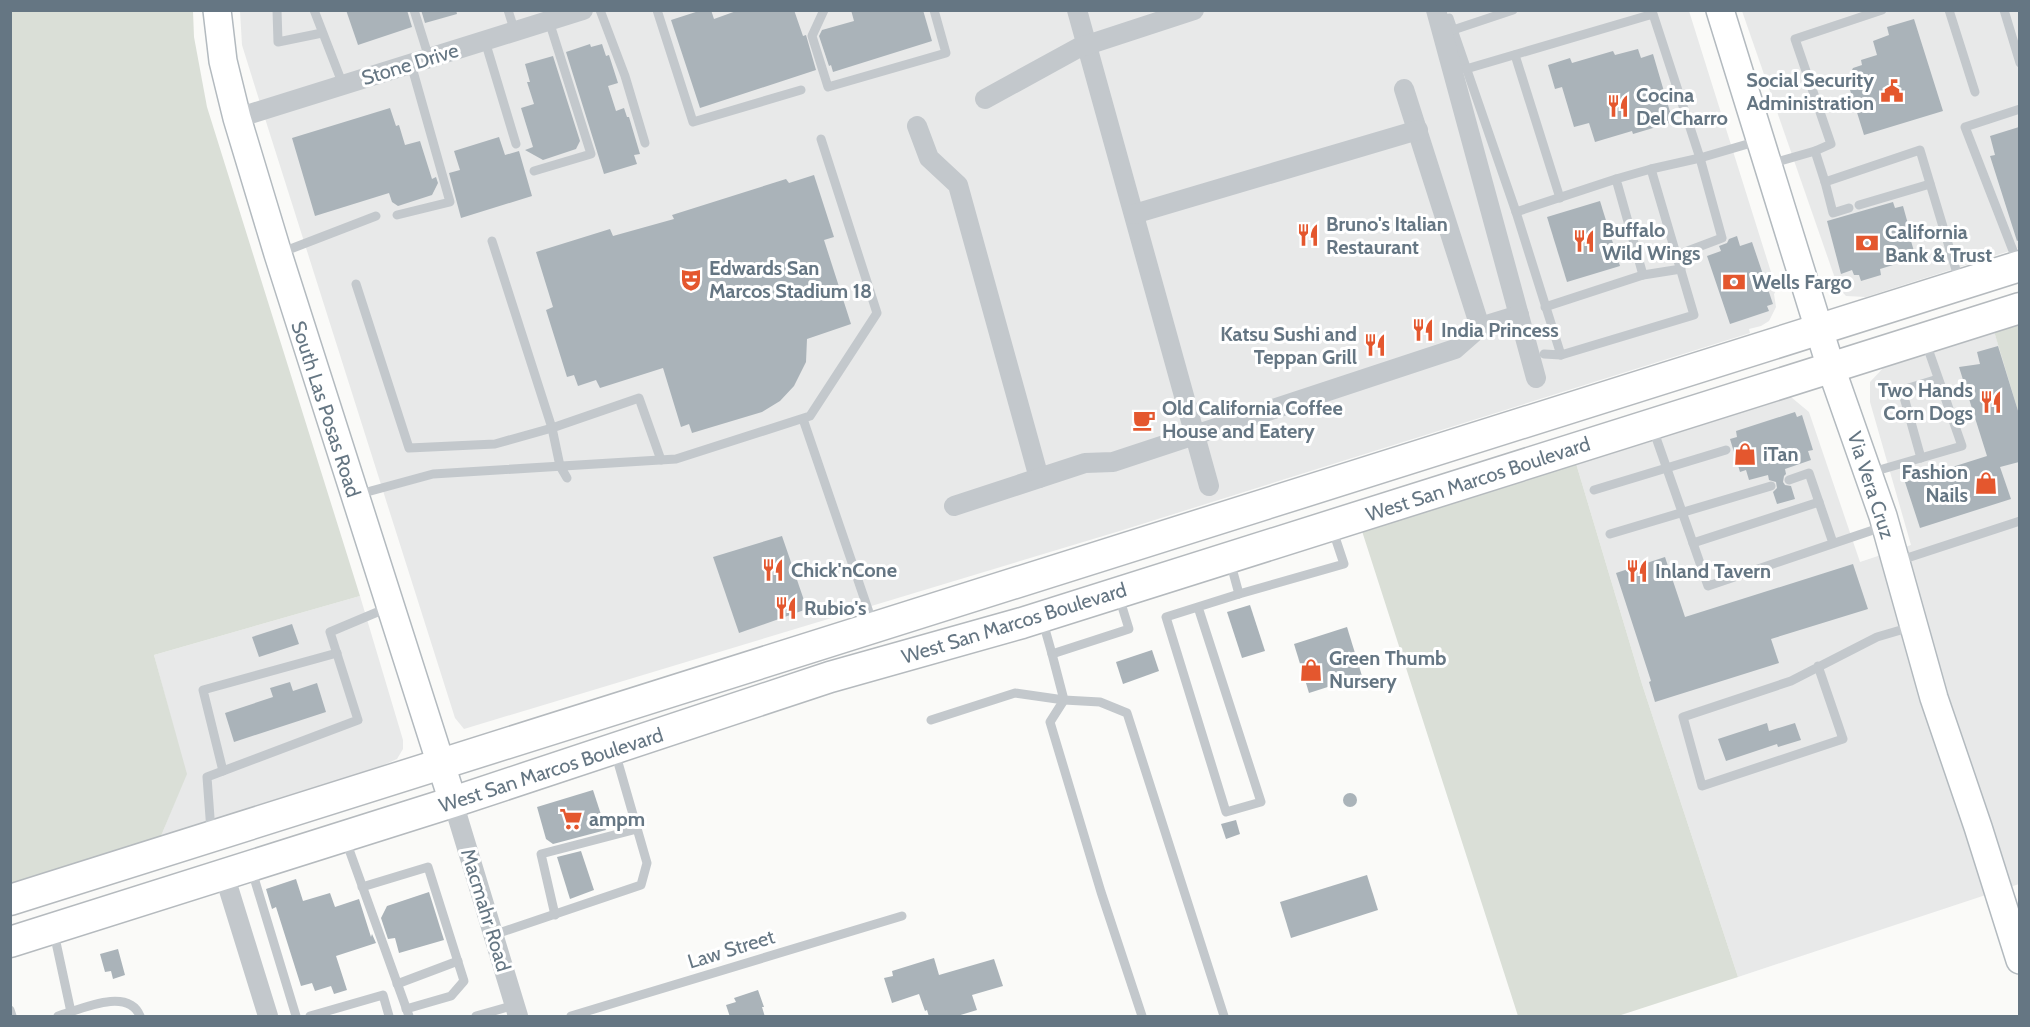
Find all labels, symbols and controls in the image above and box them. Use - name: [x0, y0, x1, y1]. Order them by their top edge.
- street label: Stone Drive: [359, 38, 461, 90]
- place label: Social Security Administration: [1746, 68, 1874, 115]
- public building icon: Social Security Administration: [1879, 78, 1905, 104]
- place label: Cocina Del Charro: [1636, 83, 1728, 130]
- restaurant icon: Cocina Del Charro: [1605, 93, 1631, 119]
- place label: Bruno's Italian Restaurant: [1326, 212, 1448, 259]
- place label: Buffalo Wild Wings: [1602, 218, 1701, 265]
- place label: California Bank & Trust: [1885, 220, 1992, 267]
- restaurant icon: Bruno's Italian Restaurant: [1295, 222, 1321, 248]
- restaurant icon: Buffalo Wild Wings: [1571, 228, 1597, 254]
- bank icon: California Bank & Trust: [1854, 230, 1880, 256]
- place label: Edwards San Marcos Stadium 18: [709, 256, 872, 303]
- theatre icon: Edwards San Marcos Stadium 18: [678, 267, 704, 293]
- bank icon: Wells Fargo: [1721, 269, 1747, 295]
- place label: Wells Fargo: [1752, 270, 1852, 294]
- restaurant icon: India Princess: [1410, 317, 1436, 343]
- street label: South Las Posas Road: [286, 318, 366, 500]
- place label: India Princess: [1441, 318, 1559, 342]
- place label: Katsu Sushi and Teppan Grill: [1220, 322, 1357, 369]
- restaurant icon: Katsu Sushi and Teppan Grill: [1362, 332, 1388, 358]
- place label: Two Hands Corn Dogs: [1878, 378, 1973, 425]
- restaurant icon: Two Hands Corn Dogs: [1978, 389, 2004, 415]
- place label: Old California Coffee House and Eatery: [1162, 396, 1343, 443]
- cafe icon: Old California Coffee House and Eatery: [1131, 407, 1157, 433]
- street label: Via Vera Cruz: [1842, 428, 1900, 542]
- street label: West San Marcos Boulevard: [1363, 431, 1593, 527]
- shop icon: iTan: [1732, 441, 1758, 467]
- place label: iTan: [1763, 442, 1799, 466]
- place label: Fashion Nails: [1902, 460, 1968, 507]
- shop icon: Fashion Nails: [1973, 470, 1999, 496]
- restaurant icon: Chick'nCone: [760, 557, 786, 583]
- place label: Chick'nCone: [791, 558, 897, 582]
- restaurant icon: Inland Tavern: [1624, 558, 1650, 584]
- place label: Inland Tavern: [1655, 559, 1771, 583]
- street label: West San Marcos Boulevard: [899, 577, 1129, 669]
- restaurant icon: Rubio's: [773, 595, 799, 621]
- place label: Rubio's: [804, 596, 866, 620]
- place label: Green Thumb Nursery: [1329, 646, 1446, 693]
- shop icon: Green Thumb Nursery: [1298, 657, 1324, 683]
- street label: West San Marcos Boulevard: [436, 722, 666, 818]
- supermarket icon: ampm: [558, 806, 584, 832]
- place label: ampm: [589, 807, 645, 831]
- street label: Macmahr Road: [456, 846, 516, 974]
- street label: Law Street: [685, 924, 778, 974]

